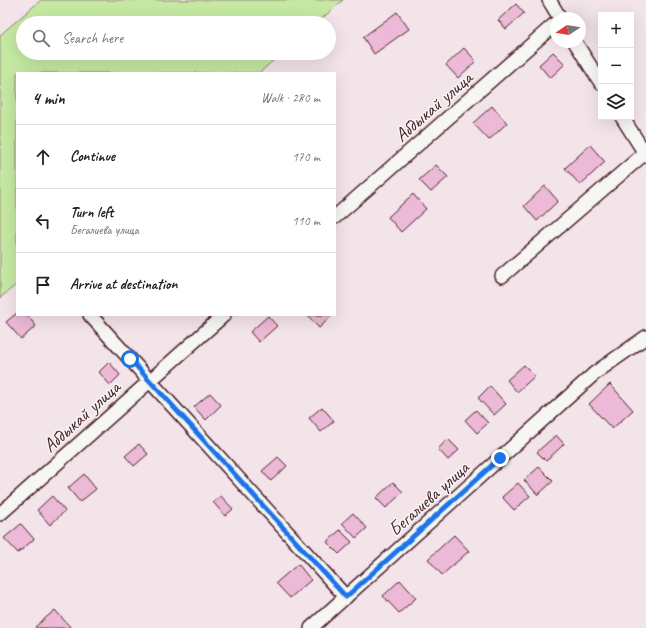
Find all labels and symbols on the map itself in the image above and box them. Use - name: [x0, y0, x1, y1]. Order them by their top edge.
- north arrow: [550, 12, 586, 48]
- street label: Абдыкай улица: [390, 65, 479, 147]
- route start: [121, 350, 139, 368]
- street label: Абдыкай улица: [38, 374, 127, 458]
- route end: [491, 449, 509, 467]
- street label: Бегалиева улица: [383, 455, 475, 541]

